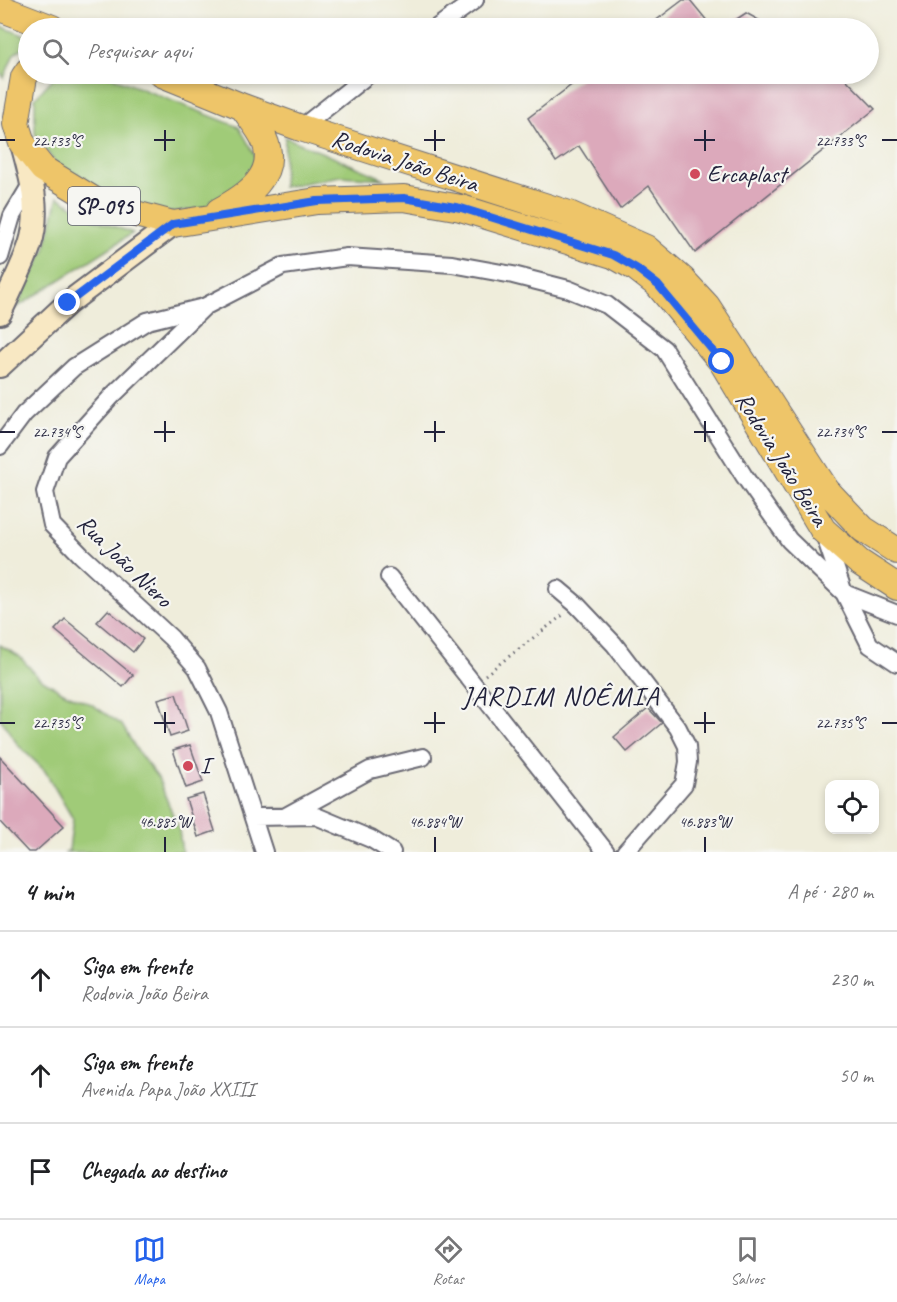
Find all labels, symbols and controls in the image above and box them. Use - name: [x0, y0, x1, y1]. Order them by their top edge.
- search box: [18, 18, 879, 84]
- icon: search: [39, 35, 72, 68]
- text: Pesquisar aqui: [87, 37, 192, 65]
- street label: Rodovia João Beira: [328, 123, 483, 199]
- text: 22.733°S: [33, 132, 84, 151]
- text: 22.733°S: [816, 132, 867, 151]
- place label: Ercaplast: [707, 159, 789, 189]
- marker: Ercaplast: [688, 167, 702, 181]
- road number: SP-095: [68, 187, 140, 225]
- route end: [54, 289, 80, 315]
- route start: [708, 348, 734, 374]
- street label: Rodovia João Beira: [729, 387, 836, 533]
- text: 22.734°S: [33, 423, 84, 442]
- text: 22.734°S: [816, 423, 867, 442]
- street label: Rua João Niero: [71, 508, 180, 615]
- district label: JARDIM NOÊMIA: [460, 679, 660, 713]
- text: 22.735°S: [33, 714, 84, 733]
- text: 22.735°S: [816, 714, 867, 733]
- place label: I: [200, 751, 215, 781]
- marker: I: [181, 759, 195, 773]
- map controls: [825, 780, 879, 834]
- button: locate: [825, 780, 879, 834]
- text: 46.885°W: [139, 813, 194, 832]
- text: 46.884°W: [409, 813, 464, 832]
- text: 46.883°W: [679, 813, 734, 832]
- text: 4 min: [24, 875, 74, 908]
- text: A pé · 280 m: [788, 879, 873, 904]
- text: Siga em frente: [81, 953, 192, 981]
- icon: ahead: [24, 963, 57, 996]
- text: 230 m: [830, 967, 873, 992]
- text: Rodovia João Beira: [81, 981, 208, 1006]
- text: Siga em frente: [81, 1049, 192, 1077]
- icon: ahead: [24, 1059, 57, 1092]
- text: 50 m: [839, 1063, 873, 1088]
- text: Avenida Papa João XXIII: [81, 1077, 255, 1102]
- icon: arrive: [24, 1155, 57, 1188]
- text: Chegada ao destino: [81, 1157, 226, 1185]
- tab: Mapa: [133, 1233, 166, 1289]
- tab: Rotas: [432, 1233, 465, 1289]
- tab: Salvos: [730, 1233, 764, 1289]

